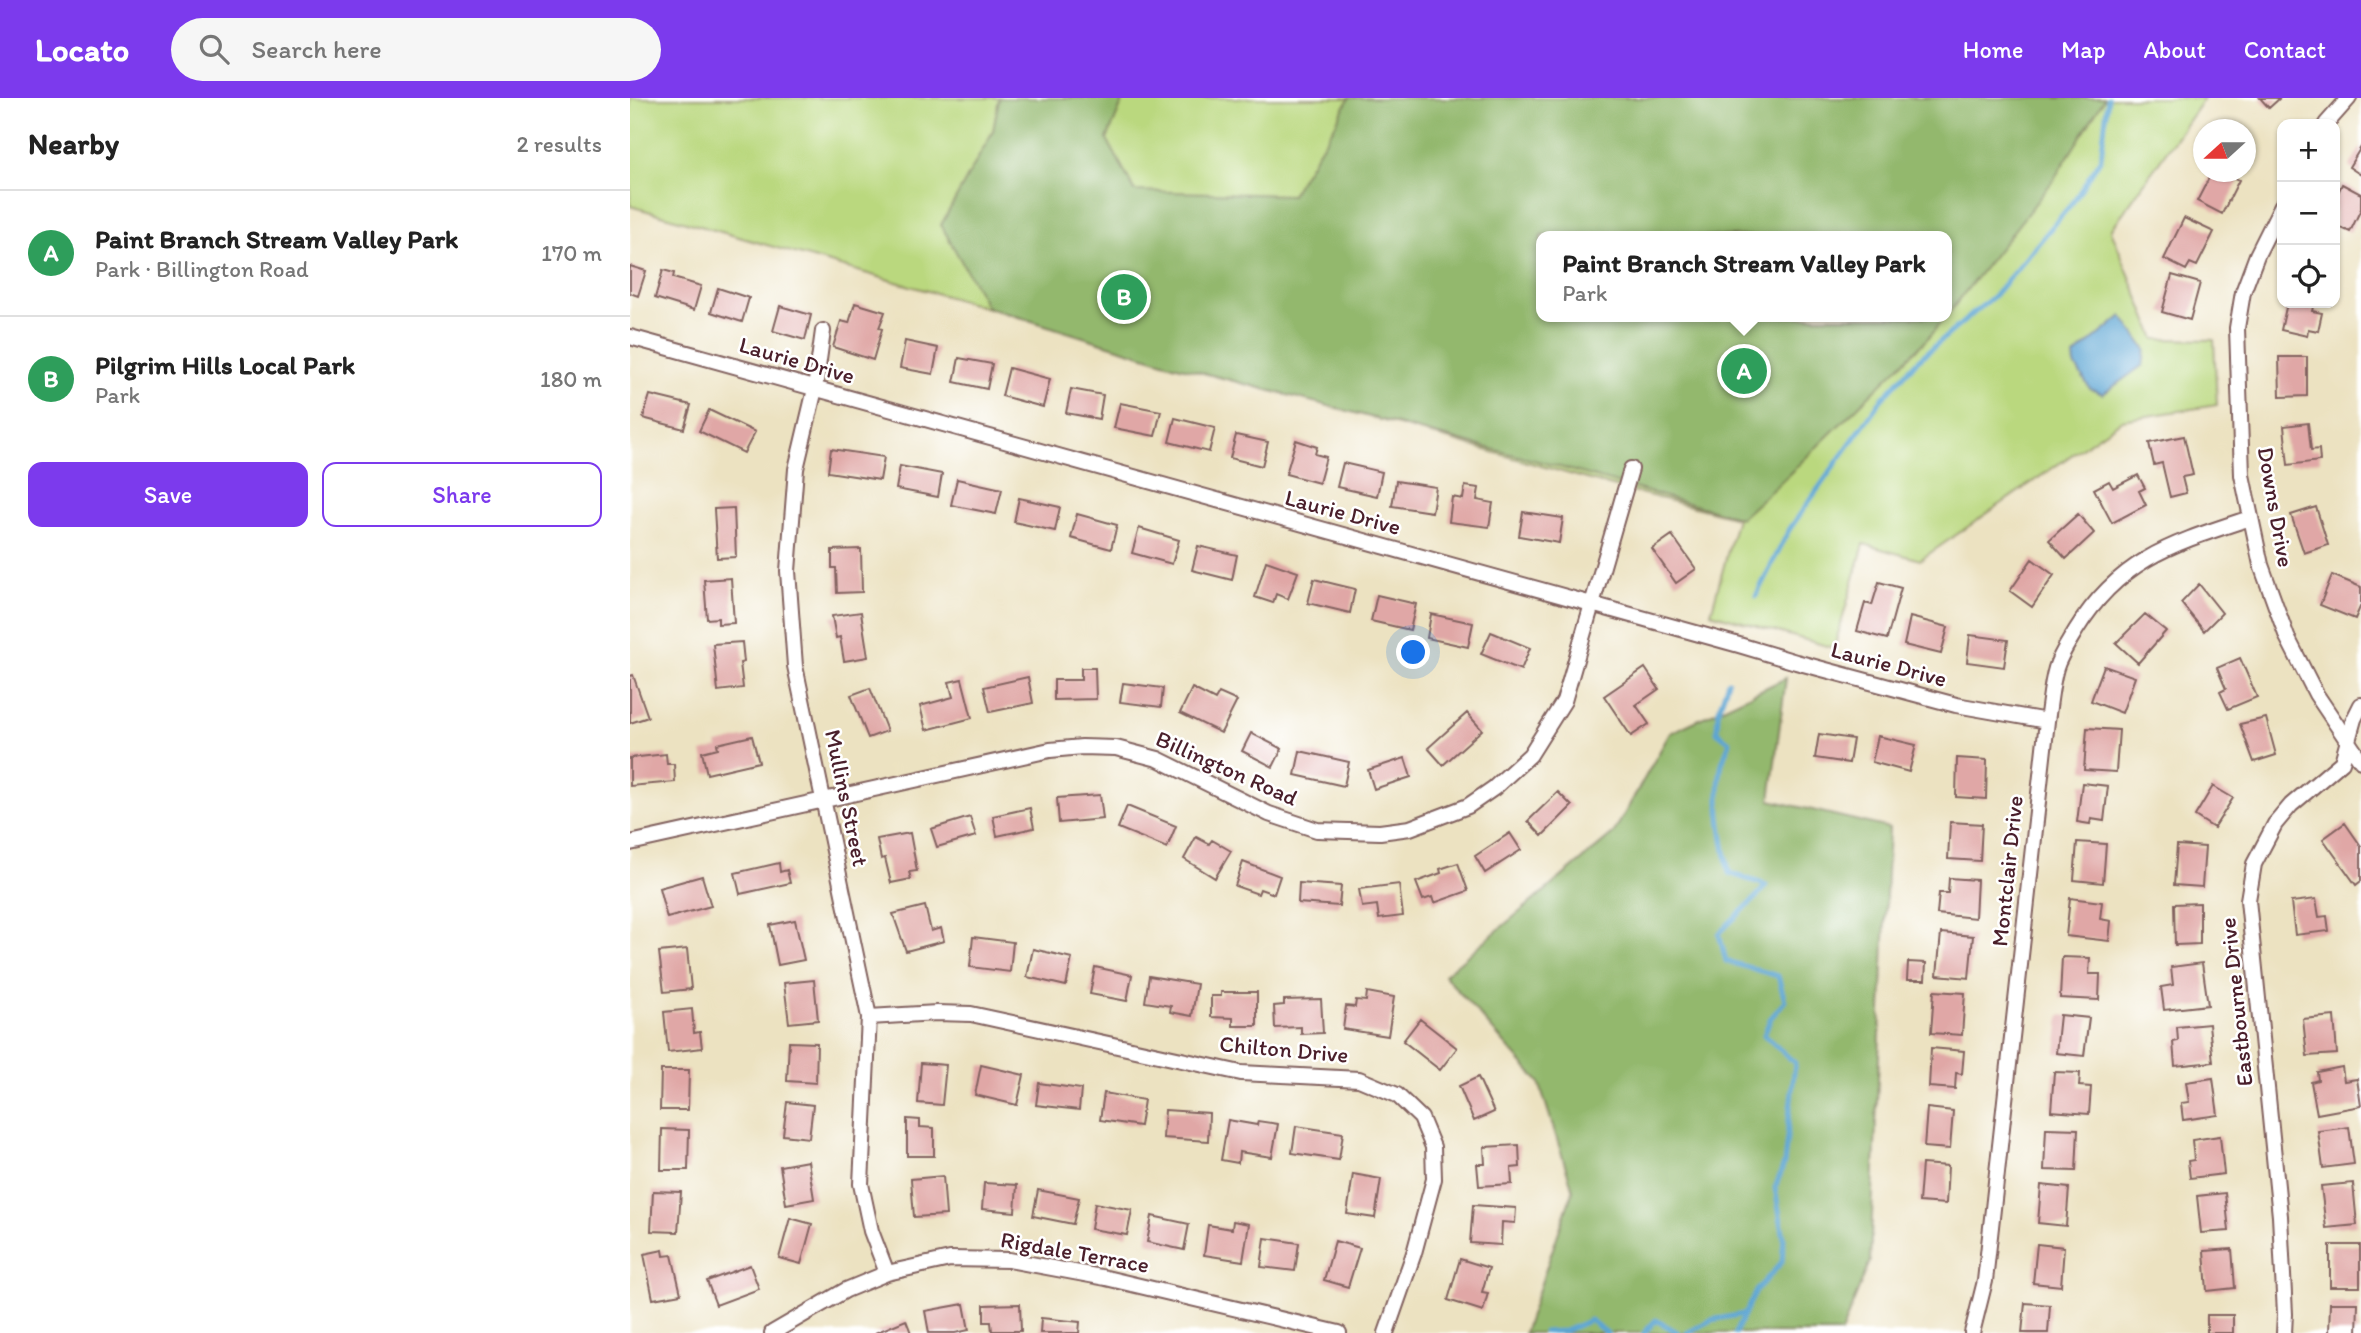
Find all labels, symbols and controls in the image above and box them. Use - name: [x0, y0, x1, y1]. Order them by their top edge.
- search box: [171, 18, 661, 81]
- text: Locato: [35, 30, 129, 69]
- icon: search: [195, 30, 233, 68]
- text: Search here: [251, 33, 382, 65]
- text: Home: [1963, 35, 2023, 64]
- text: Map: [2061, 35, 2105, 64]
- text: About: [2143, 35, 2206, 64]
- text: Contact: [2244, 35, 2326, 64]
- north arrow: [2193, 119, 2256, 182]
- map controls: [2277, 119, 2340, 308]
- button: +: [2277, 119, 2340, 182]
- text: Nearby: [28, 125, 119, 162]
- text: 2 results: [516, 130, 602, 158]
- button: −: [2277, 182, 2340, 245]
- text: Paint Branch Stream Valley Park: [95, 223, 458, 255]
- popup: [1536, 231, 1952, 322]
- text: A: [44, 239, 58, 267]
- text: 170 m: [541, 239, 602, 267]
- button: locate: [2277, 245, 2340, 308]
- text: Paint Branch Stream Valley Park: [1562, 247, 1926, 279]
- text: Park · Billington Road: [95, 255, 309, 283]
- pin: B: [1101, 271, 1147, 323]
- text: Park: [1562, 279, 1608, 307]
- street label: Laurie Drive: [736, 330, 858, 390]
- pin: A: [1721, 345, 1767, 397]
- text: Pilgrim Hills Local Park: [95, 349, 355, 381]
- text: B: [44, 365, 58, 393]
- text: 180 m: [540, 365, 602, 393]
- text: Park: [95, 381, 140, 409]
- street label: Downs Drive: [2252, 445, 2300, 569]
- button: Save: [28, 462, 308, 527]
- button: Share: [322, 462, 602, 527]
- street label: Laurie Drive: [1282, 483, 1404, 541]
- your location: [1396, 635, 1430, 669]
- street label: Laurie Drive: [1828, 635, 1950, 693]
- street label: Billington Road: [1152, 724, 1303, 812]
- street label: Mullins Street: [819, 727, 875, 869]
- street label: Montclair Drive: [1985, 794, 2029, 948]
- street label: Eastbourne Drive: [2213, 916, 2259, 1088]
- street label: Chilton Drive: [1218, 1029, 1350, 1069]
- street label: Rigdale Terrace: [998, 1225, 1152, 1279]

